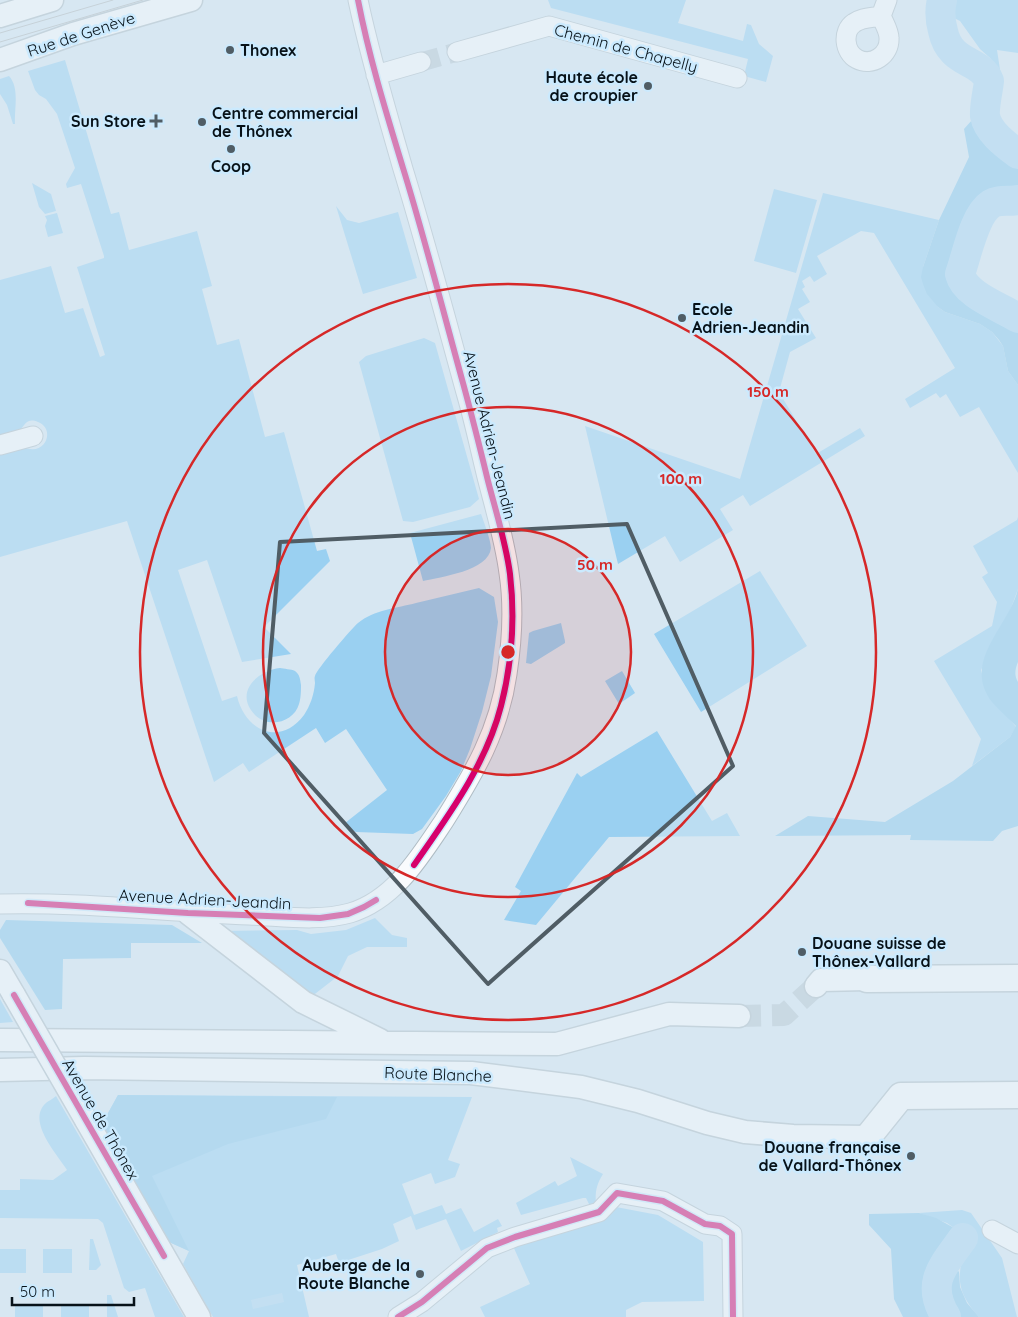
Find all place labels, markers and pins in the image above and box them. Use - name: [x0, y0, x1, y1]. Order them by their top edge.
- place label: Thonex: [240, 40, 296, 60]
- marker: Thonex: [224, 44, 236, 56]
- place label: Haute école de croupier: [545, 67, 638, 105]
- marker: Haute école de croupier: [642, 80, 654, 92]
- place label: Centre commercial de Thônex: [212, 103, 358, 141]
- place label: Sun Store: [71, 111, 146, 131]
- marker: Sun Store: [150, 115, 162, 127]
- marker: Centre commercial de Thônex: [196, 116, 208, 128]
- marker: Coop: [225, 143, 237, 155]
- place label: Coop: [211, 156, 251, 176]
- place label: Ecole Adrien-Jeandin: [692, 299, 810, 337]
- marker: Ecole Adrien-Jeandin: [676, 312, 688, 324]
- centre of rings: [499, 643, 517, 661]
- place label: Douane suisse de Thônex-Vallard: [812, 933, 946, 971]
- marker: Douane suisse de Thônex-Vallard: [796, 946, 808, 958]
- place label: Douane française de Vallard-Thônex: [759, 1137, 901, 1175]
- marker: Douane française de Vallard-Thônex: [905, 1150, 917, 1162]
- place label: Auberge de la Route Blanche: [298, 1255, 410, 1293]
- marker: Auberge de la Route Blanche: [414, 1268, 426, 1280]

